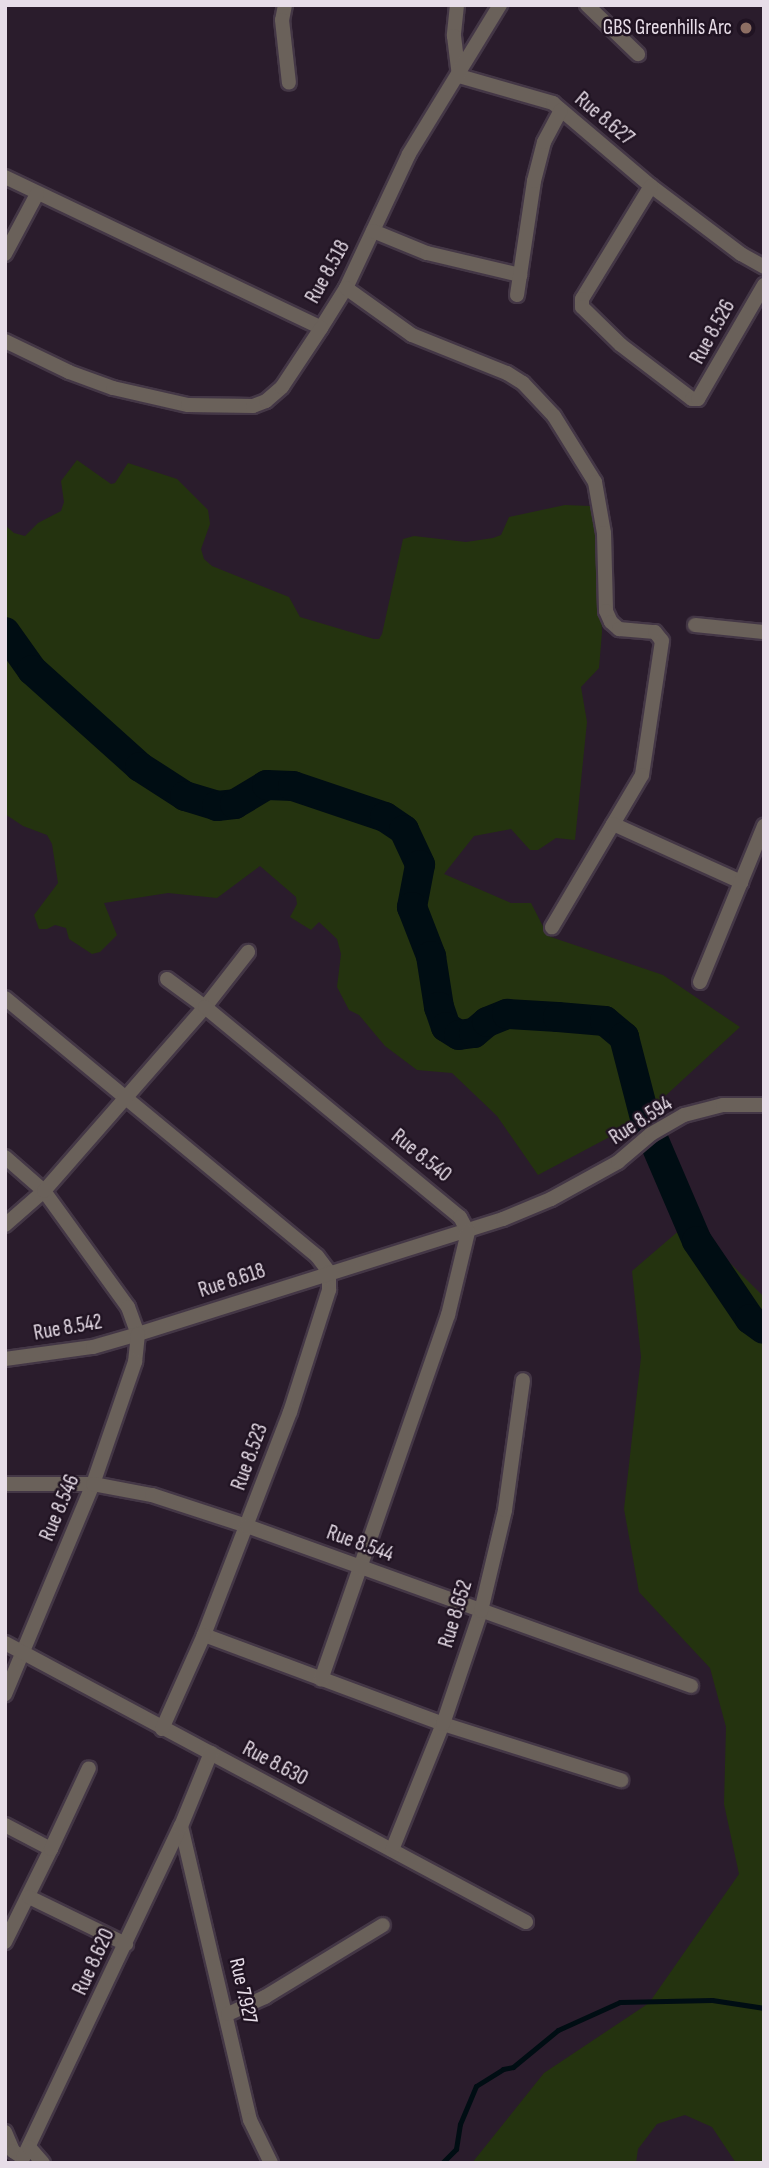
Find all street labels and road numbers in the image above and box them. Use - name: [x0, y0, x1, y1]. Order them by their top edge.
- street label: Rue 8.627: [569, 87, 639, 151]
- street label: Rue 8.518: [300, 236, 356, 308]
- street label: Rue 8.526: [685, 296, 741, 368]
- street label: Rue 8.594: [605, 1091, 677, 1151]
- street label: Rue 8.540: [386, 1124, 456, 1188]
- street label: Rue 8.618: [195, 1258, 269, 1304]
- street label: Rue 8.542: [32, 1310, 104, 1346]
- street label: Rue 8.523: [226, 1420, 274, 1494]
- street label: Rue 8.546: [35, 1471, 85, 1545]
- street label: Rue 8.544: [323, 1520, 397, 1568]
- street label: Rue 8.652: [434, 1577, 478, 1651]
- street label: Rue 8.630: [238, 1736, 312, 1792]
- street label: Rue 8.620: [68, 1925, 120, 1999]
- street label: Rue 7.927: [223, 1956, 263, 2026]

